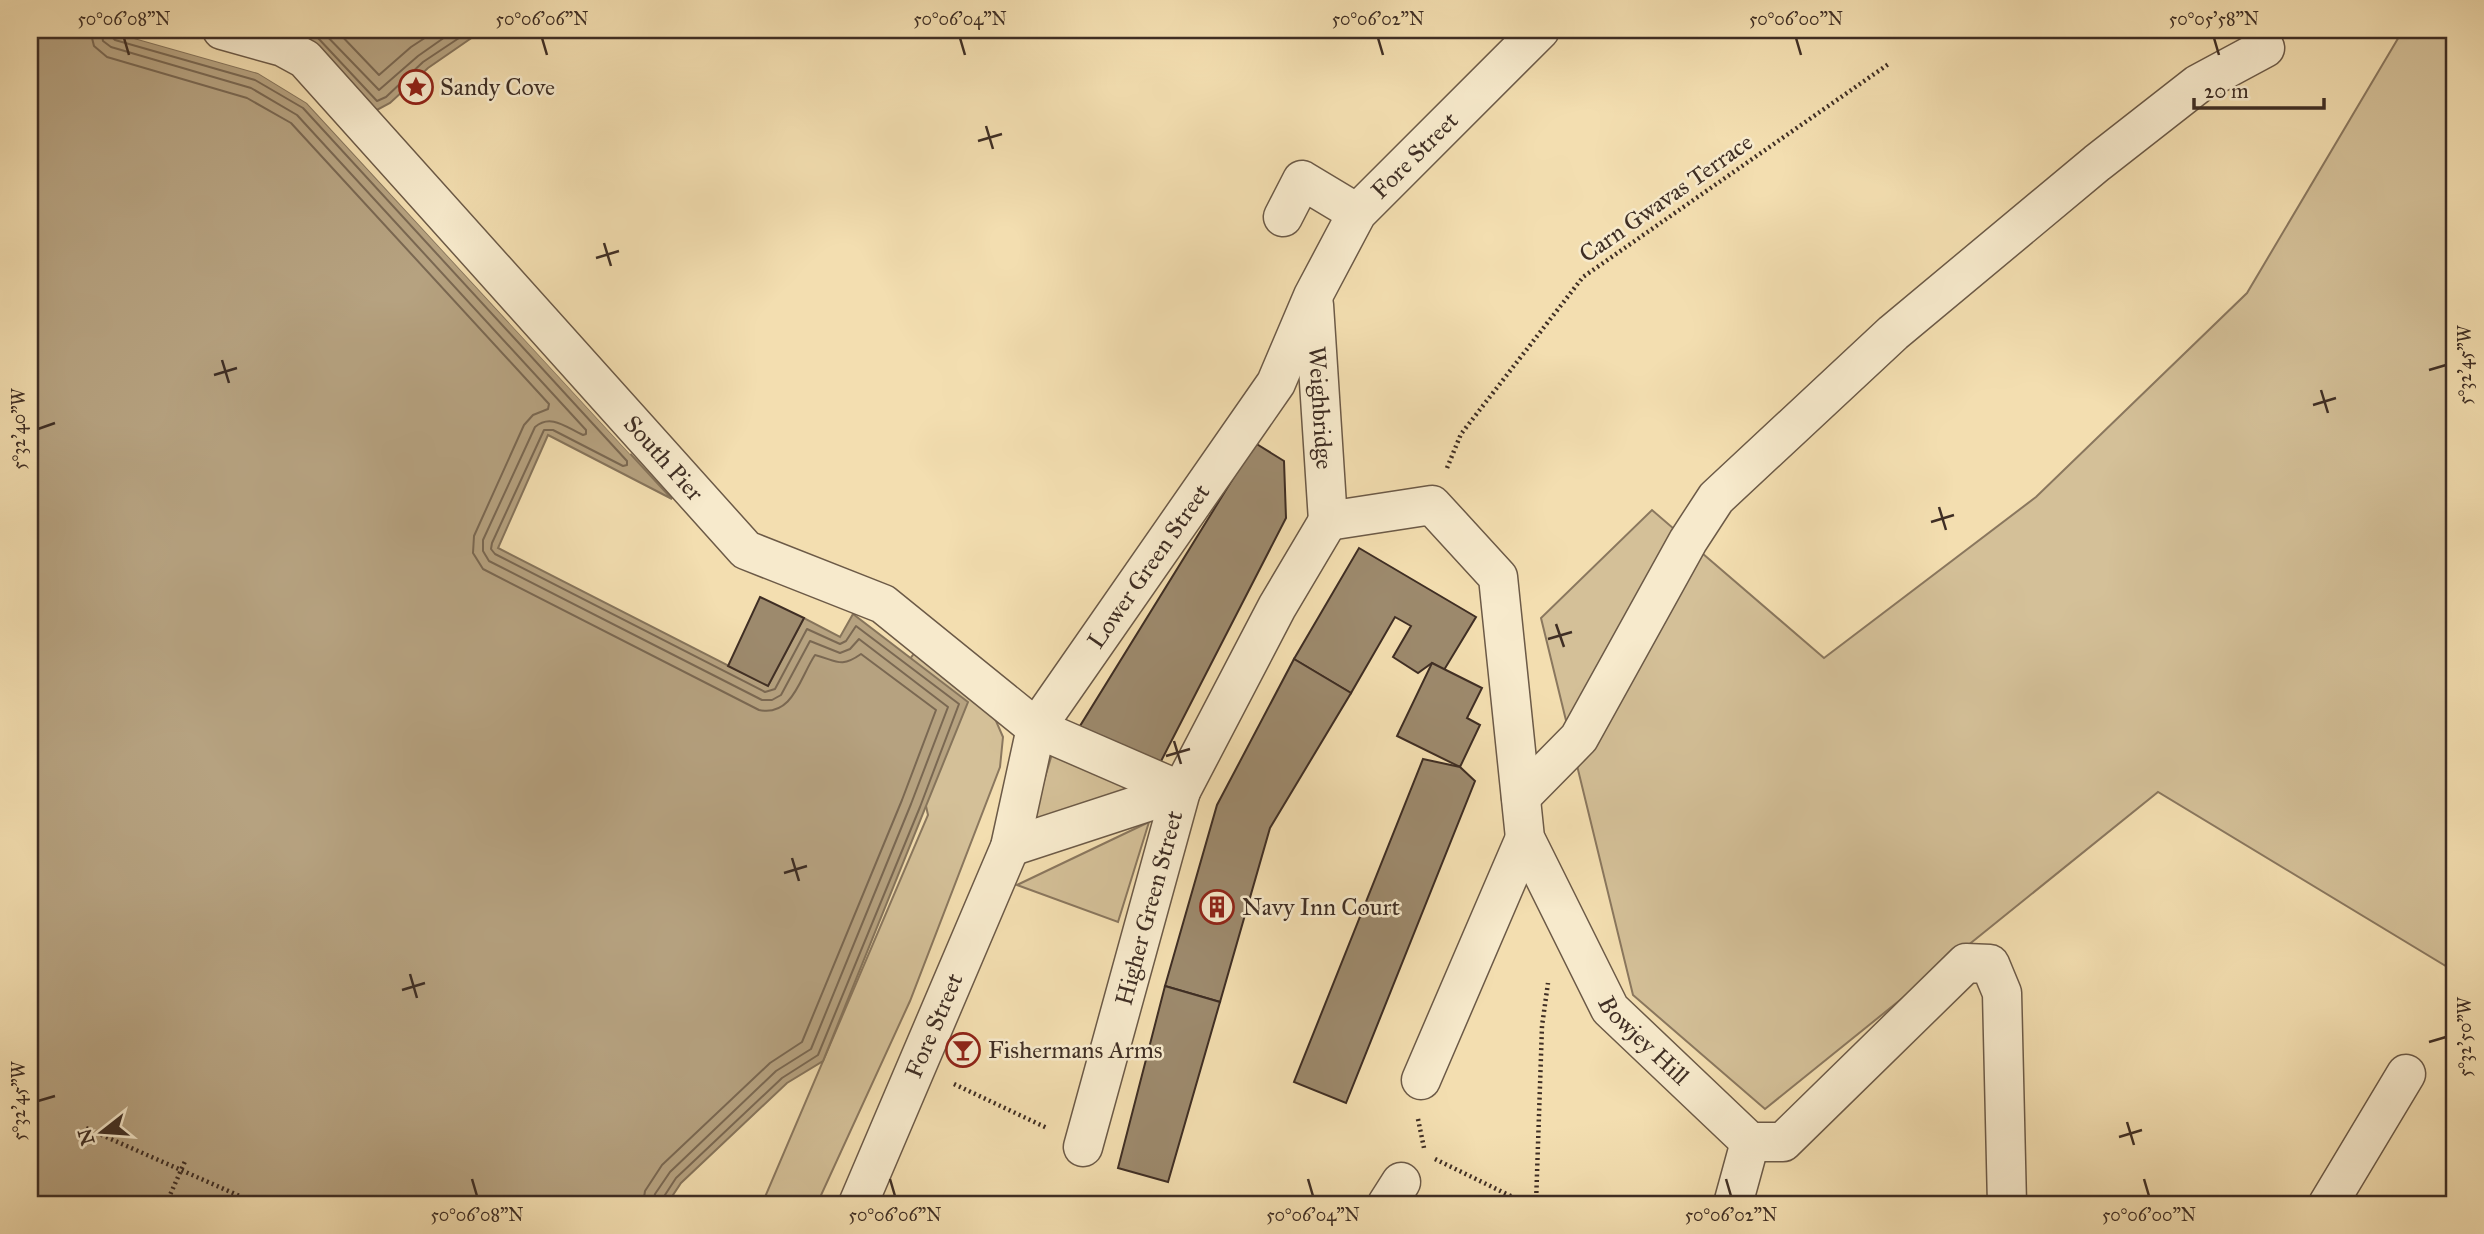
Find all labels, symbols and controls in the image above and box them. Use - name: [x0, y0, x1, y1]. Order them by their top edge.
- text: 50°06'08"N: [77, 8, 171, 30]
- text: 50°06'06"N: [496, 8, 588, 30]
- text: 50°06'04"N: [913, 8, 1007, 30]
- text: 50°06'02"N: [1332, 8, 1424, 30]
- text: 50°06'00"N: [1749, 8, 1843, 30]
- text: 50°05'58"N: [2169, 8, 2259, 30]
- scale bar: [2194, 66, 2323, 110]
- place icon: Sandy Cove: [397, 68, 435, 106]
- place label: Sandy Cove: [440, 72, 555, 102]
- text: 20 m: [2204, 78, 2249, 104]
- street label: Fore Street: [1365, 105, 1465, 205]
- street label: Carn Gwavas Terrace: [1573, 127, 1759, 269]
- text: 5°32'45"W: [2454, 324, 2476, 405]
- street label: Weighbridge: [1302, 345, 1340, 470]
- text: 5°32'40"W: [8, 387, 30, 470]
- street label: South Pier: [617, 409, 710, 507]
- street label: Lower Green Street: [1081, 478, 1217, 654]
- street label: Higher Green Street: [1109, 807, 1190, 1009]
- building icon: Navy Inn Court: [1198, 888, 1236, 926]
- place label: Navy Inn Court: [1242, 892, 1401, 922]
- street label: Fore Street: [898, 968, 970, 1082]
- street label: Bowjey Hill: [1591, 991, 1696, 1092]
- text: 5°32'50"W: [2454, 996, 2476, 1077]
- bar icon: Fishermans Arms: [944, 1031, 982, 1069]
- place label: Fishermans Arms: [988, 1035, 1163, 1065]
- text: 5°32'45"W: [8, 1060, 30, 1141]
- north arrow: [66, 1098, 136, 1168]
- text: N: [73, 1126, 100, 1148]
- text: 50°06'08"N: [430, 1204, 524, 1226]
- text: 50°06'06"N: [849, 1204, 941, 1226]
- text: 50°06'04"N: [1266, 1204, 1360, 1226]
- text: 50°06'02"N: [1685, 1204, 1777, 1226]
- text: 50°06'00"N: [2102, 1204, 2196, 1226]

